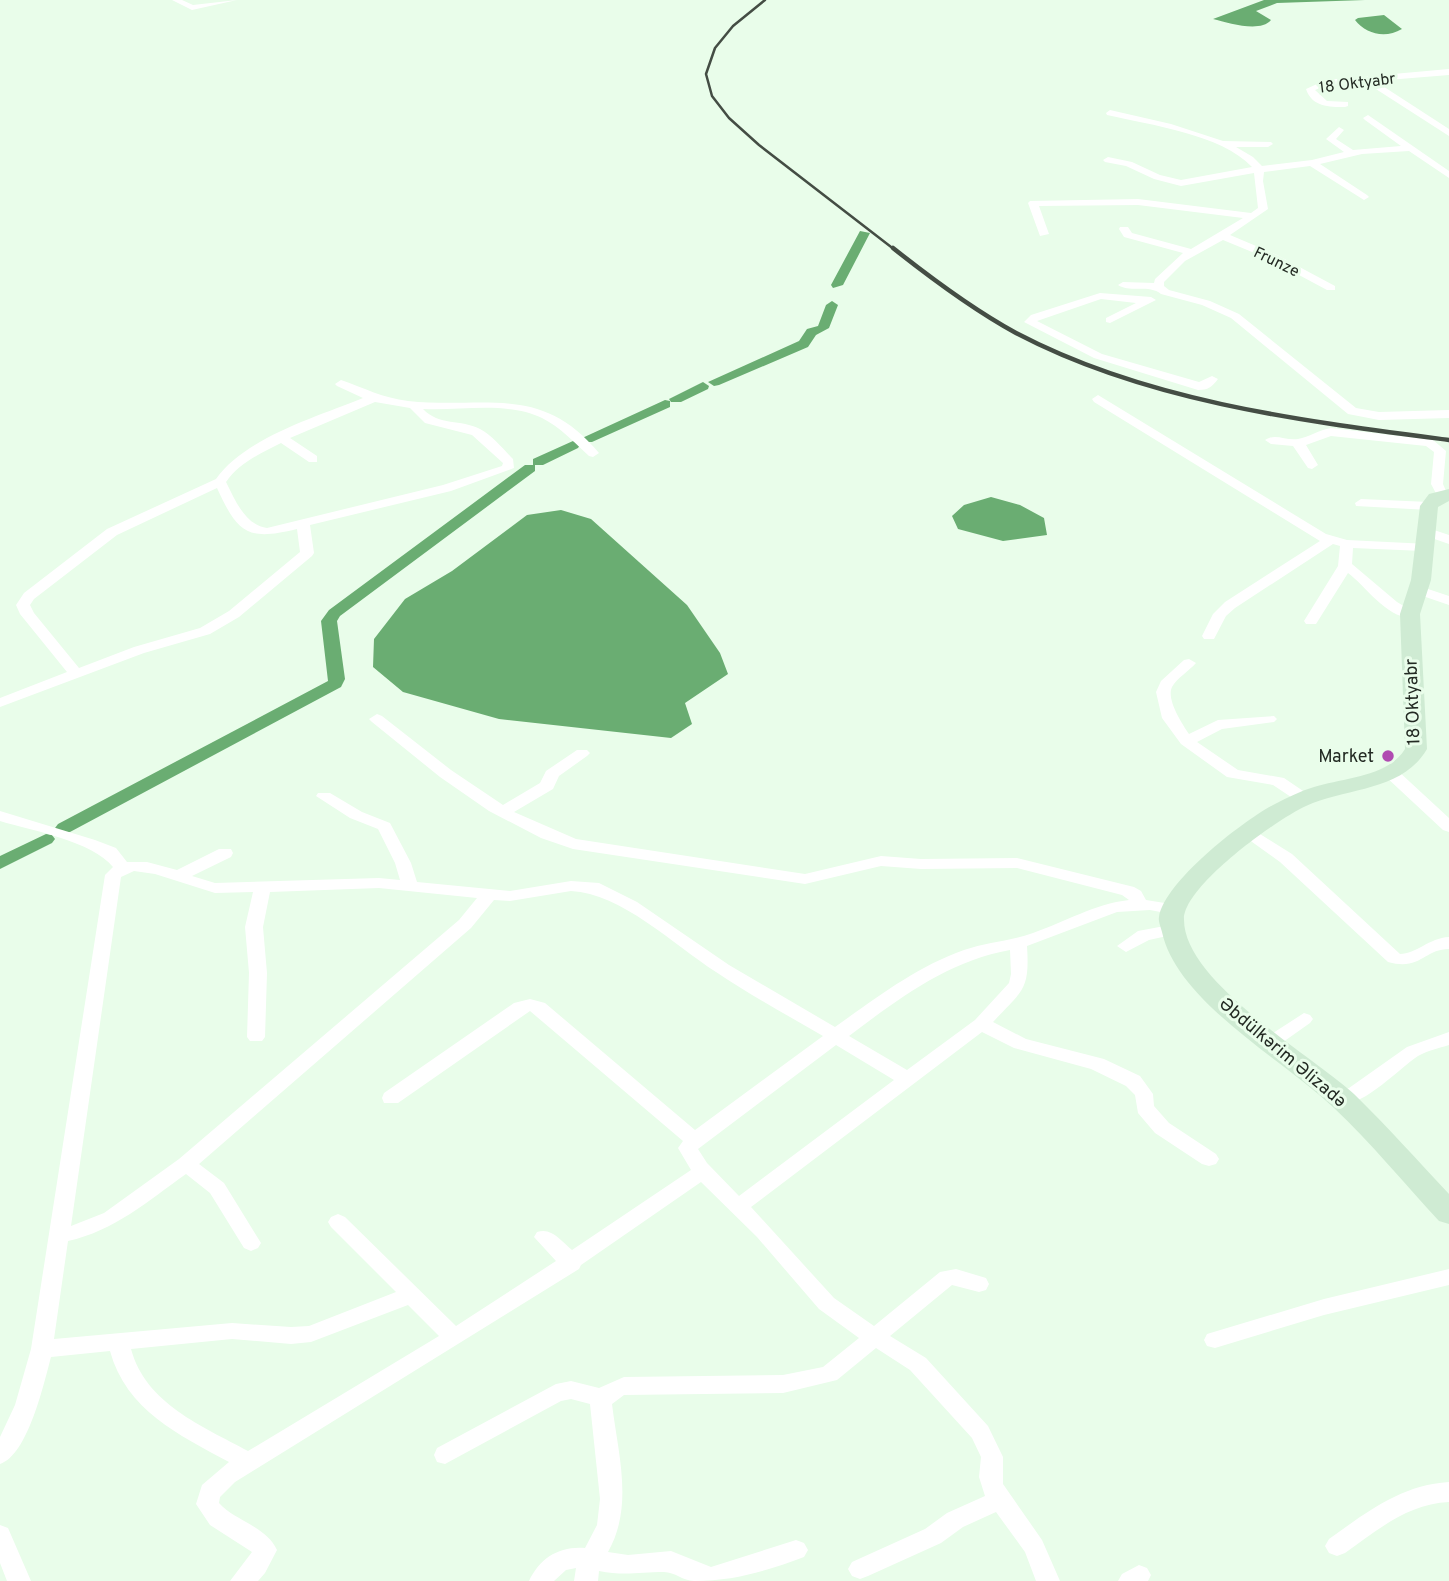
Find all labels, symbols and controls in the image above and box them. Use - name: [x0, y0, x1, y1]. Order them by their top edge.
- street label: 18 Oktyabr: [1318, 69, 1397, 99]
- street label: Frunze: [1250, 243, 1302, 282]
- street label: 18 Oktyabr: [1400, 658, 1427, 746]
- place label: Market: [1318, 746, 1374, 769]
- marker: Market: [1380, 748, 1396, 764]
- street label: Əbdülkərim Əlizadə: [1213, 993, 1351, 1113]

